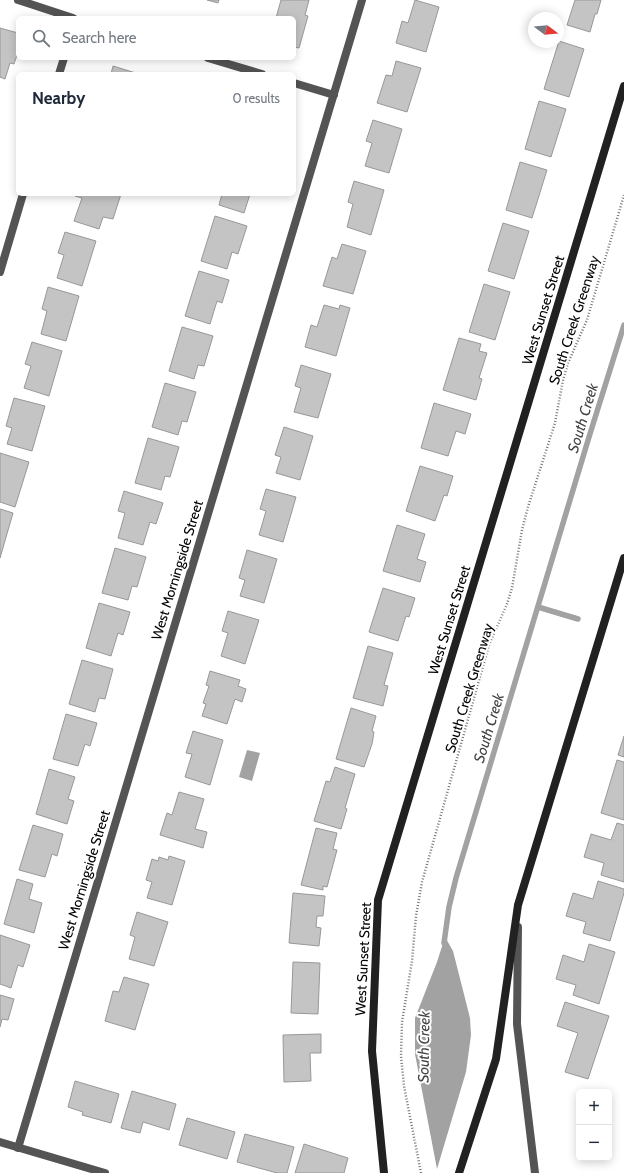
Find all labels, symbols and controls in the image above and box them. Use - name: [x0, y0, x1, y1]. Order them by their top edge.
- north arrow: [528, 12, 564, 48]
- search box: [16, 16, 296, 60]
- icon: search: [30, 27, 52, 49]
- text: Search here: [62, 29, 137, 47]
- text: Nearby: [32, 88, 85, 108]
- text: 0 results: [232, 90, 280, 106]
- street label: West Sunset Street: [518, 253, 568, 367]
- street label: South Creek Greenway: [545, 253, 603, 387]
- water label: South Creek: [564, 381, 602, 455]
- street label: West Morningside Street: [147, 498, 207, 642]
- street label: West Sunset Street: [424, 563, 474, 677]
- street label: South Creek Greenway: [441, 621, 497, 755]
- water label: South Creek: [470, 691, 508, 765]
- street label: West Morningside Street: [54, 808, 114, 952]
- street label: West Sunset Street: [351, 902, 375, 1016]
- water label: South Creek: [414, 1011, 434, 1083]
- map controls: [576, 1089, 612, 1161]
- button: +: [576, 1089, 612, 1125]
- button: −: [576, 1125, 612, 1161]

